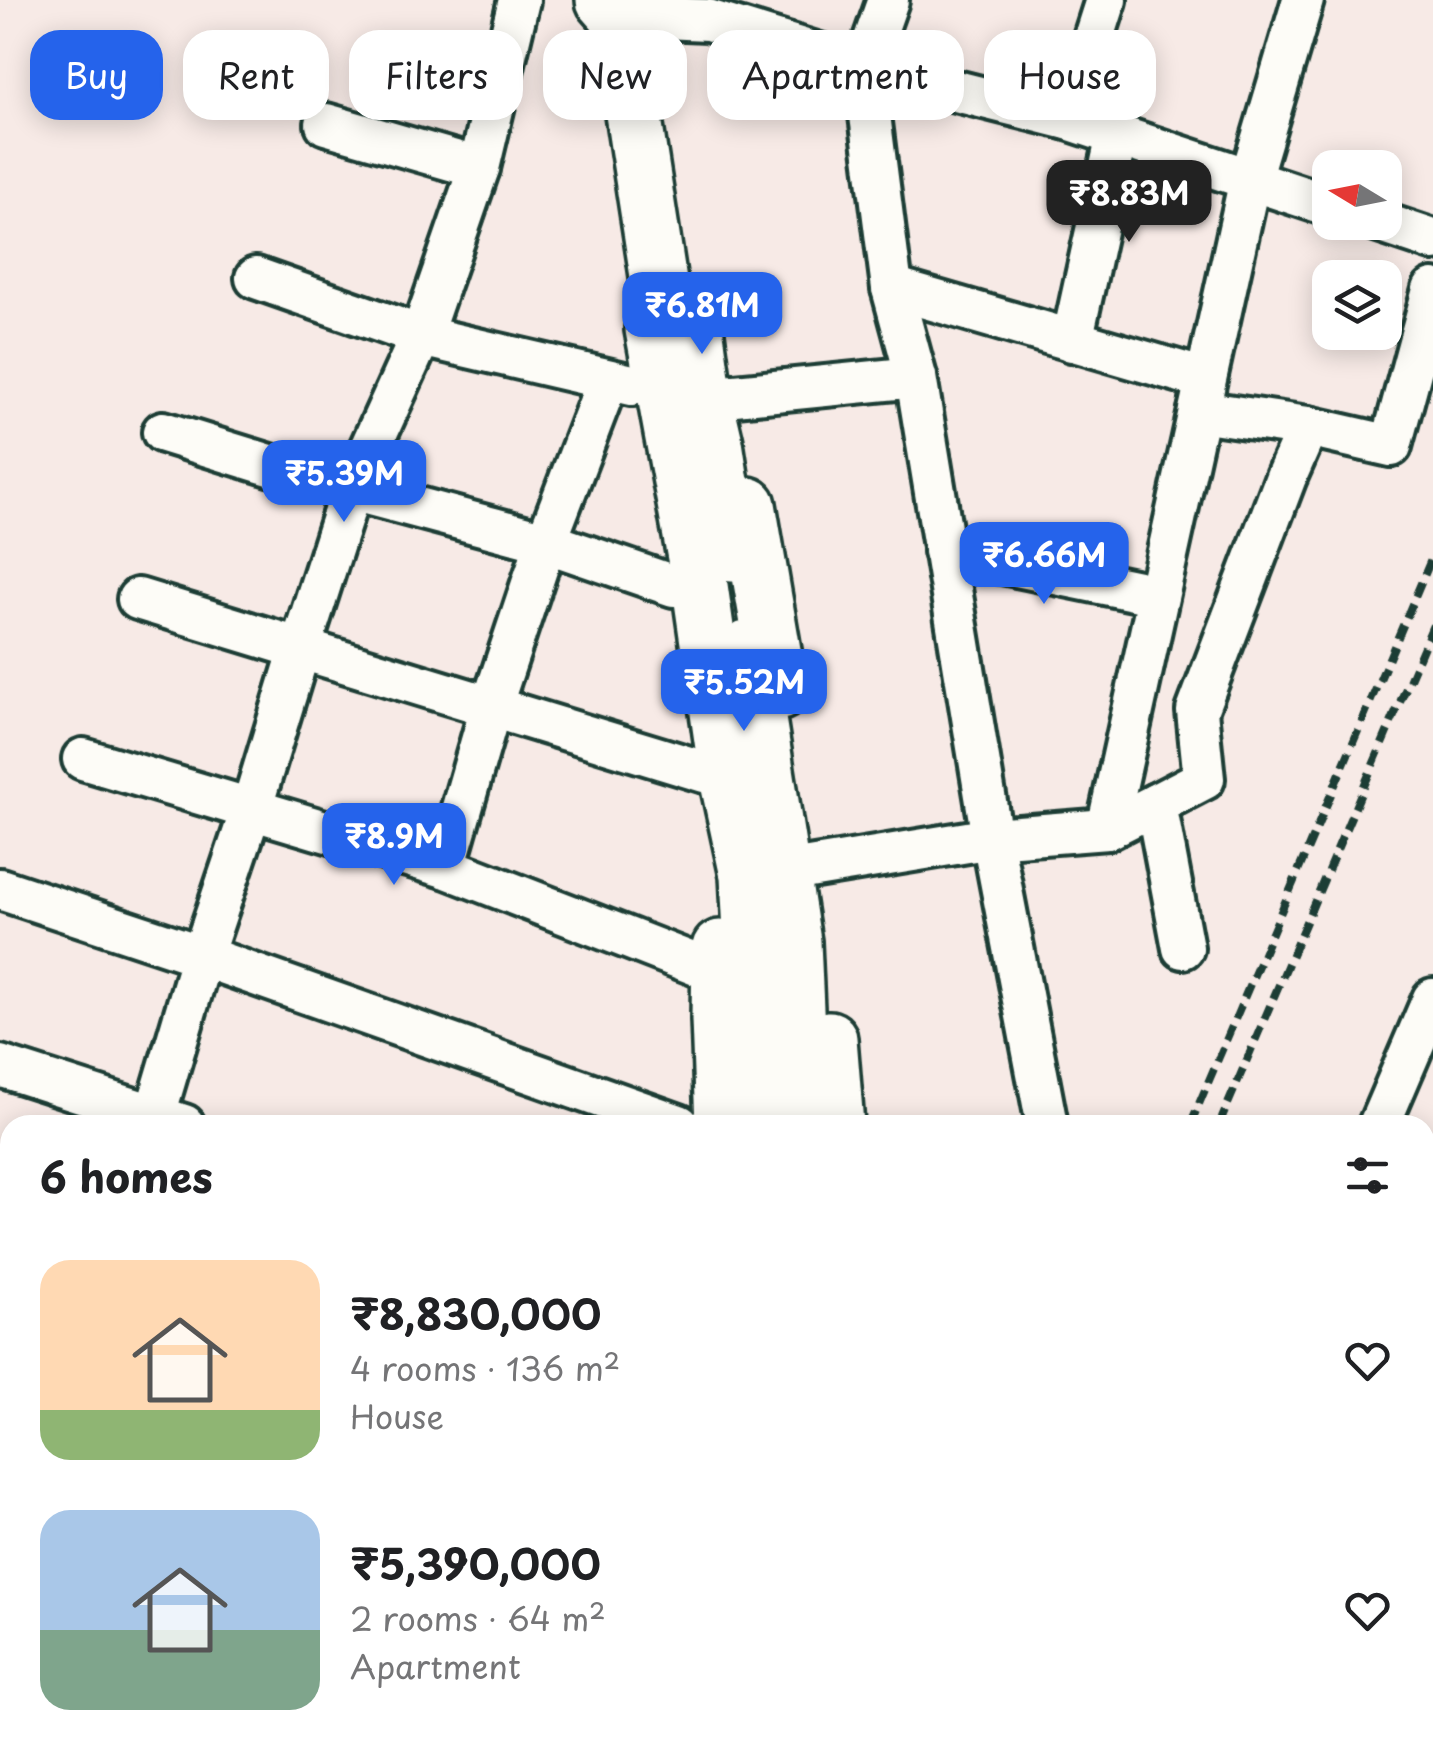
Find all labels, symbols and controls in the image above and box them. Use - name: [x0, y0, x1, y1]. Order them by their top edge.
- chip: Buy: [30, 30, 163, 120]
- chip: Rent: [183, 30, 329, 120]
- chip: Filters: [349, 30, 523, 120]
- chip: New: [543, 30, 687, 120]
- chip: Apartment: [707, 30, 964, 120]
- chip: House: [984, 30, 1156, 120]
- north arrow: [1312, 150, 1402, 240]
- map controls: [1312, 150, 1402, 350]
- pin: ₹8.83M: [1048, 160, 1210, 245]
- text: ₹8.83M: [1068, 168, 1190, 216]
- button: layers: [1312, 260, 1402, 350]
- pin: ₹6.81M: [621, 272, 783, 357]
- text: ₹6.81M: [644, 280, 760, 328]
- pin: ₹5.39M: [263, 440, 425, 525]
- text: ₹5.39M: [284, 448, 404, 496]
- pin: ₹6.66M: [963, 522, 1125, 607]
- text: ₹6.66M: [982, 530, 1106, 578]
- pin: ₹5.52M: [663, 649, 825, 734]
- text: ₹5.52M: [683, 657, 805, 705]
- pin: ₹8.9M: [324, 803, 464, 888]
- text: ₹8.9M: [344, 811, 444, 859]
- text: 6 homes: [40, 1144, 213, 1207]
- icon: filters: [1340, 1148, 1395, 1203]
- text: ₹8,830,000: [350, 1281, 602, 1344]
- icon: home: [120, 1300, 240, 1420]
- icon: heart: [1340, 1333, 1395, 1388]
- text: 4 rooms · 136 m²: [350, 1344, 620, 1392]
- text: House: [350, 1392, 444, 1440]
- text: ₹5,390,000: [350, 1531, 601, 1594]
- icon: home: [120, 1550, 240, 1670]
- icon: heart: [1340, 1583, 1395, 1638]
- text: 2 rooms · 64 m²: [350, 1594, 606, 1642]
- text: Apartment: [350, 1642, 521, 1690]

